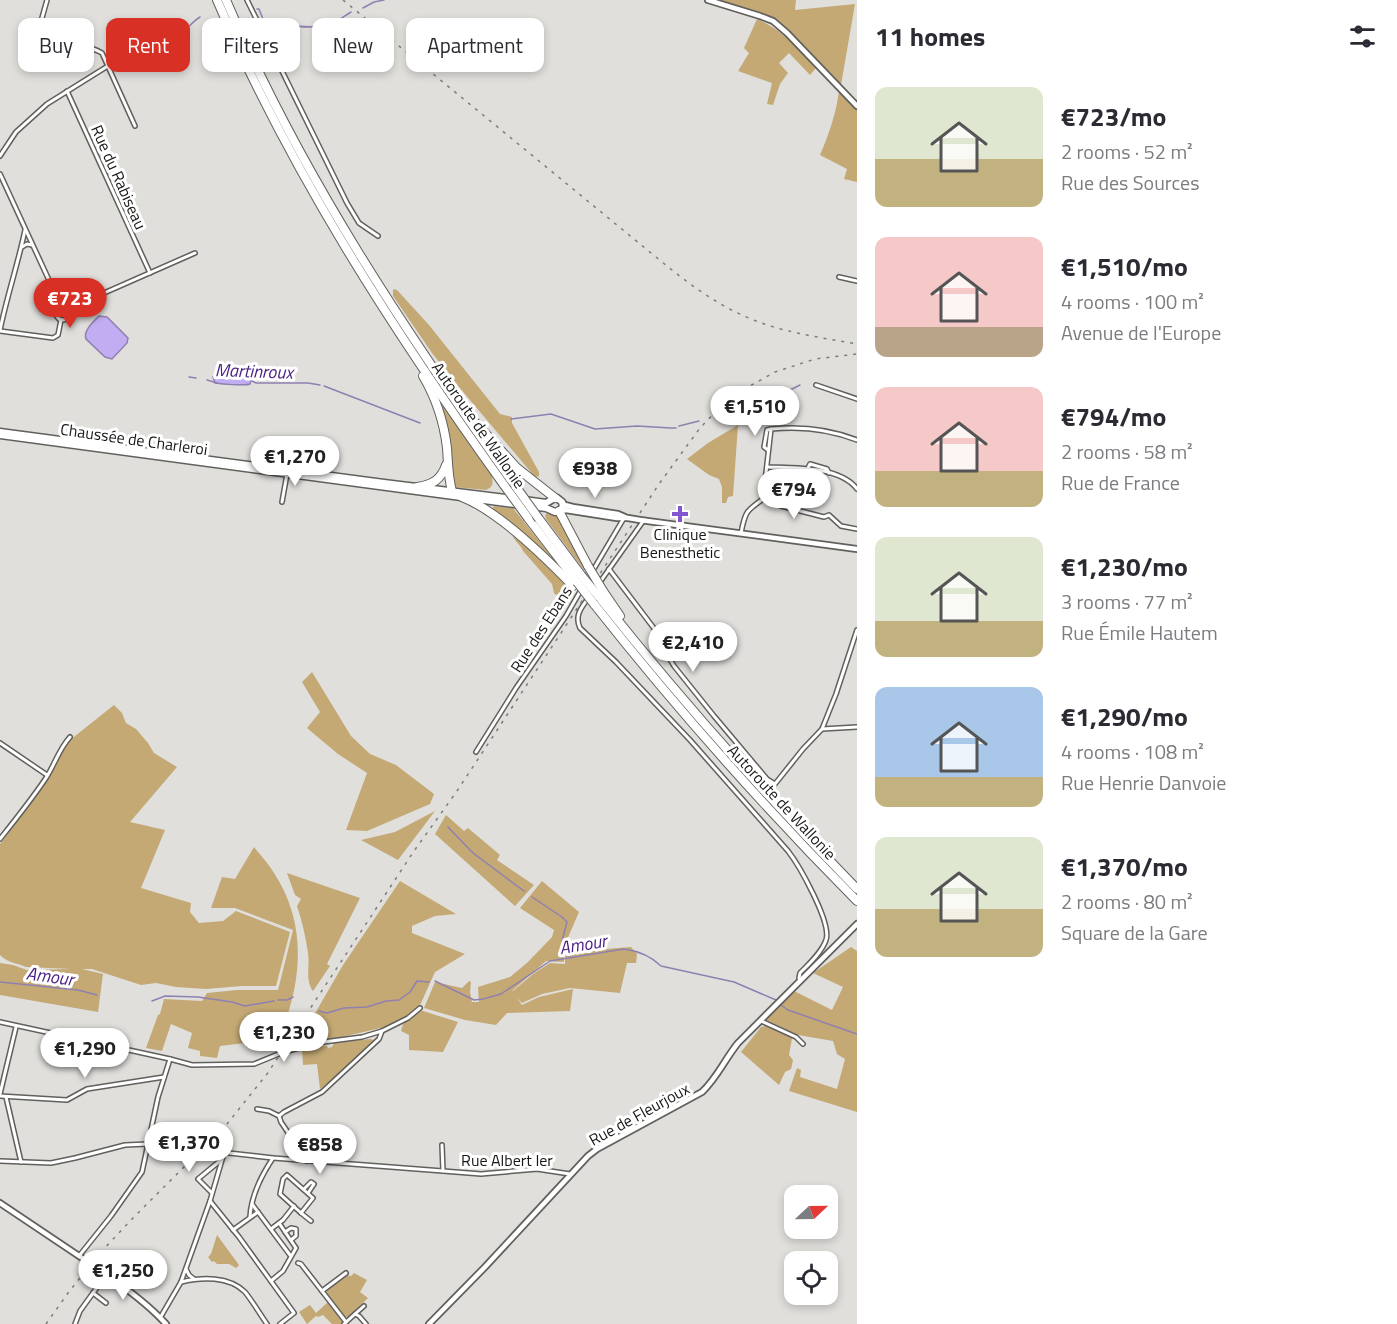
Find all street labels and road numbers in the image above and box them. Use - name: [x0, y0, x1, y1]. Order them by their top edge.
- street label: Rue du Rabiseau: [85, 121, 153, 233]
- street label: Autoroute de Wallonie: [426, 357, 532, 493]
- street label: Chaussée de Charleroi: [59, 417, 209, 461]
- street label: Rue des Ebans: [504, 581, 578, 677]
- street label: Autoroute de Wallonie: [722, 739, 842, 865]
- street label: Rue de Fleurjoux: [584, 1076, 694, 1152]
- street label: Rue Albert Ier: [461, 1148, 553, 1172]

